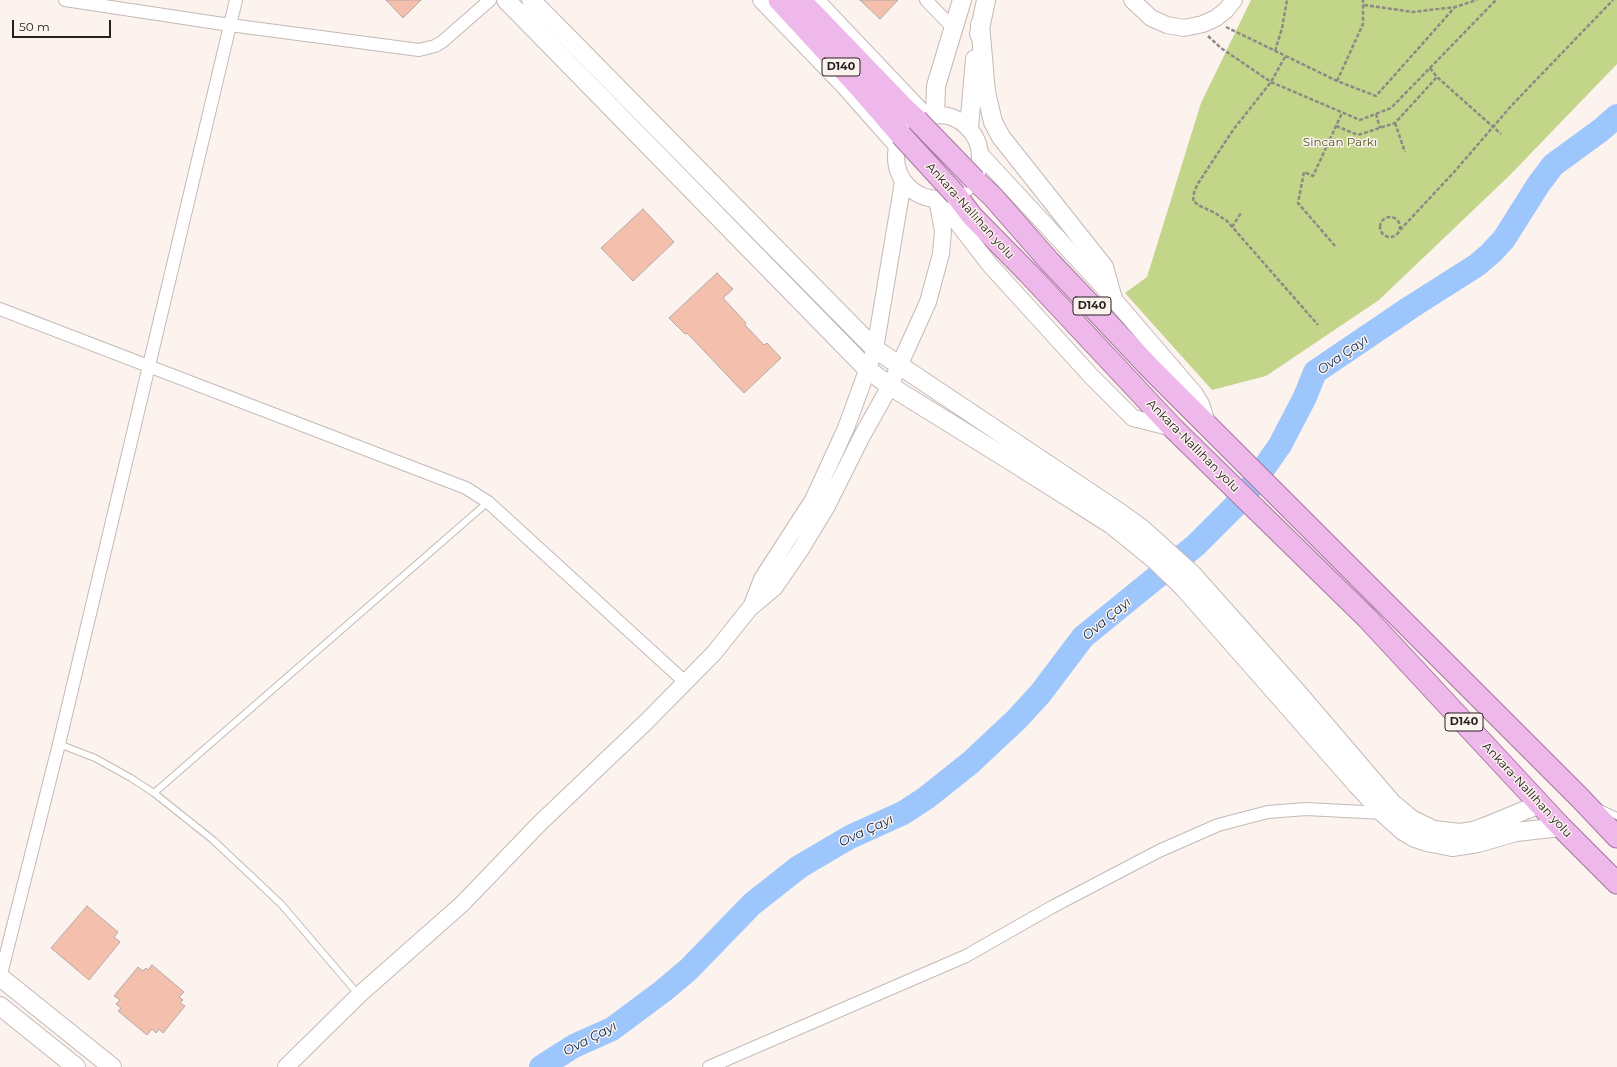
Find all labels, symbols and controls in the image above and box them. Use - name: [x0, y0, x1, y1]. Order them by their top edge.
- scale bar: [14, 12, 113, 38]
- text: 50 m: [19, 19, 50, 34]
- road number: D140: [822, 58, 860, 76]
- park label: Sincan Parkı: [1303, 135, 1377, 149]
- street label: Ankara-Nallıhan yolu: [923, 160, 1017, 262]
- road number: D140: [1073, 297, 1111, 315]
- water label: Ova Çayı: [1315, 332, 1371, 378]
- street label: Ankara-Nallıhan yolu: [1144, 397, 1242, 495]
- water label: Ova Çayı: [1080, 594, 1134, 644]
- road number: D140: [1445, 713, 1483, 731]
- street label: Ankara-Nallıhan yolu: [1479, 739, 1575, 841]
- water label: Ova Çayı: [836, 812, 896, 850]
- water label: Ova Çayı: [561, 1018, 619, 1060]

